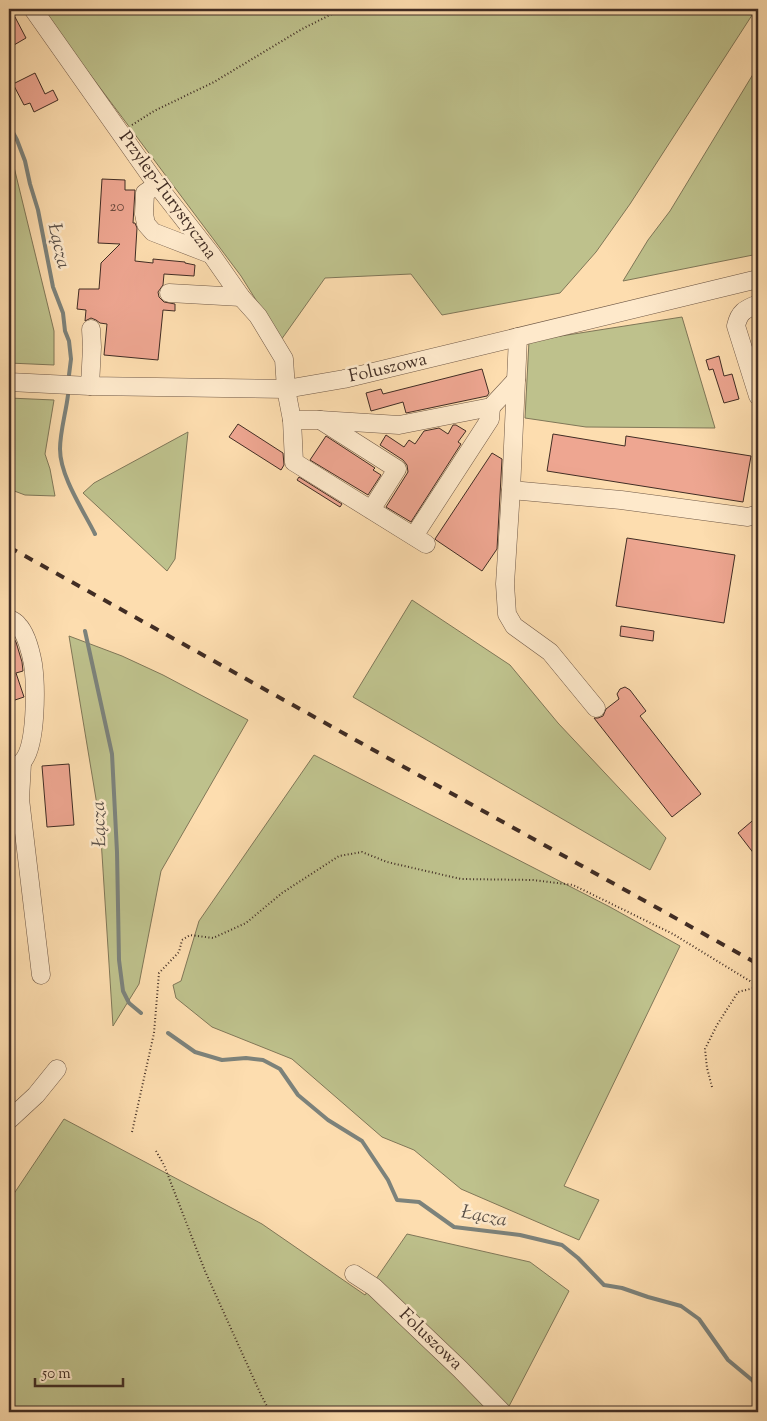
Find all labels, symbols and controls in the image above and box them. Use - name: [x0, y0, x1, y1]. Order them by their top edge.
- street label: Przylep-Turystyczna: [112, 127, 222, 265]
- house number: 20: [110, 197, 125, 218]
- water label: Łącza: [40, 221, 76, 272]
- street label: Foluszowa: [346, 347, 430, 391]
- water label: Łącza: [86, 800, 114, 847]
- water label: Łącza: [459, 1199, 509, 1235]
- street label: Foluszowa: [392, 1303, 468, 1377]
- scale bar: [35, 1356, 122, 1388]
- text: 50 m: [41, 1364, 71, 1385]

